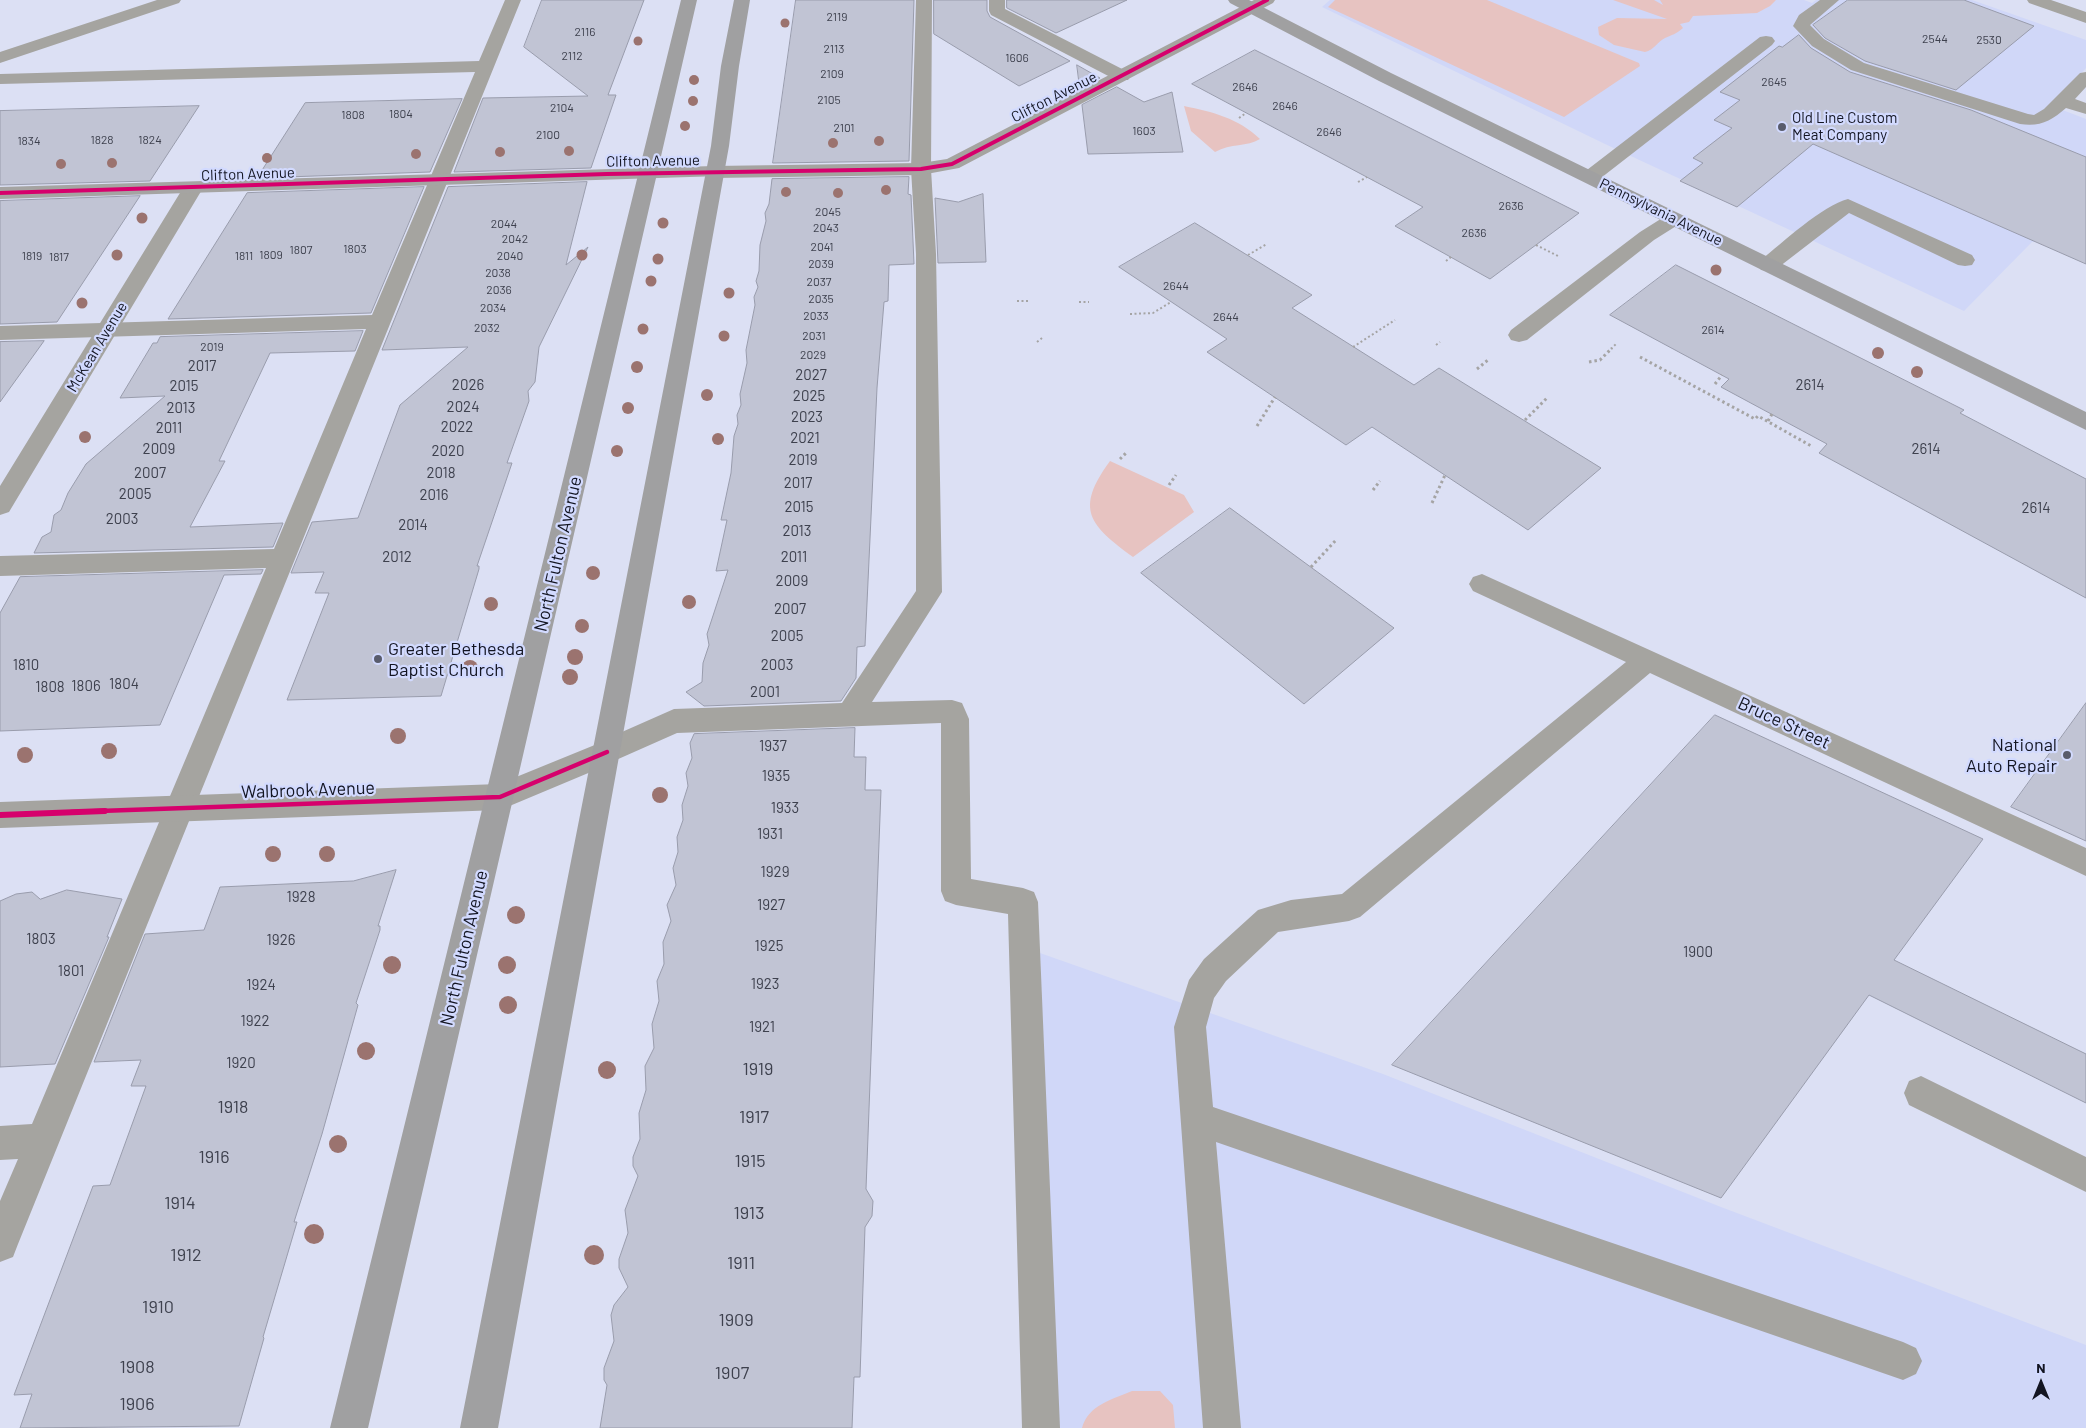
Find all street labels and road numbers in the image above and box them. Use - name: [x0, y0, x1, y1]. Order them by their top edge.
- street label: Clifton Avenue: [1008, 68, 1100, 126]
- street label: Clifton Avenue: [606, 151, 700, 171]
- street label: Clifton Avenue: [201, 163, 295, 185]
- street label: Pennsylvania Avenue: [1596, 174, 1726, 250]
- street label: McKean Avenue: [63, 299, 131, 395]
- street label: North Fulton Avenue: [530, 474, 586, 634]
- street label: Bruce Street: [1735, 692, 1833, 754]
- street label: Walbrook Avenue: [241, 777, 375, 803]
- street label: North Fulton Avenue: [436, 868, 492, 1028]

